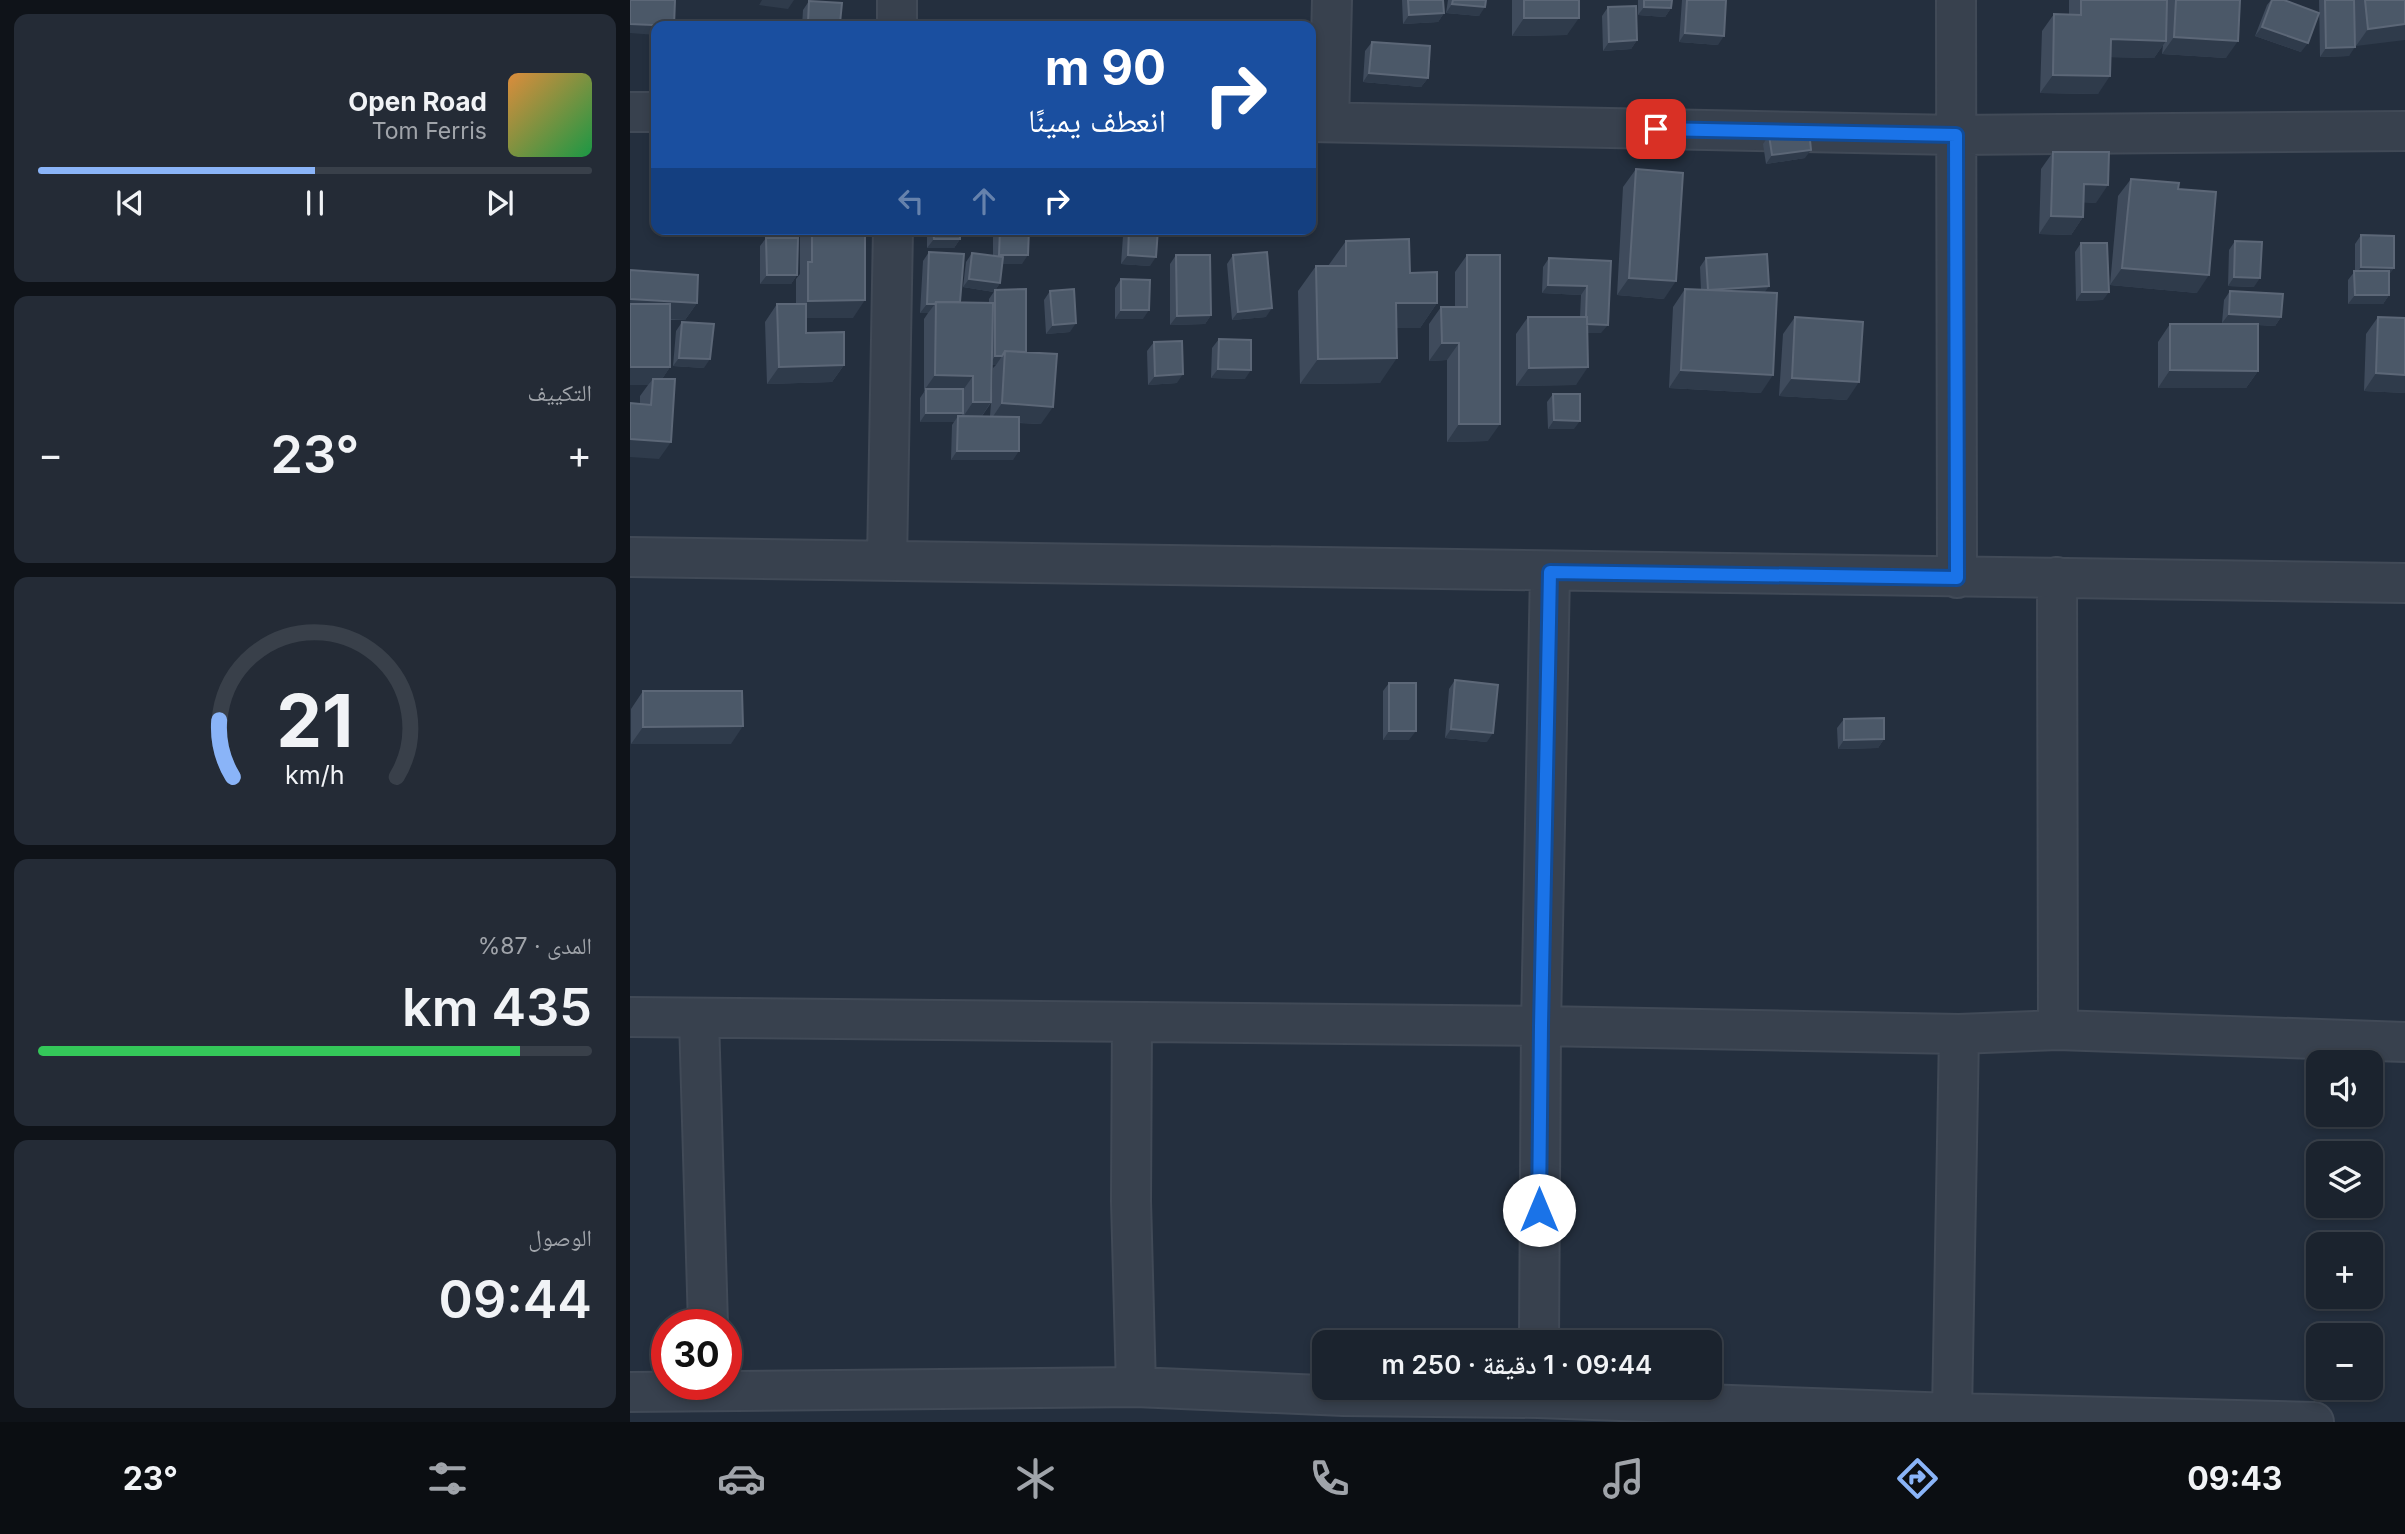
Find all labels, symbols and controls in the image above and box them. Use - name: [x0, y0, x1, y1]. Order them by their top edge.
- text: 90 m: [1045, 38, 1166, 97]
- icon: right: [1190, 49, 1281, 140]
- text: Open Road: [348, 86, 487, 117]
- pin: [1626, 99, 1686, 159]
- text: انعطف يمينًا: [1028, 101, 1166, 140]
- icon: arrive: [1637, 110, 1675, 148]
- text: Tom Ferris: [372, 117, 487, 145]
- icon: left: [892, 182, 930, 220]
- icon: ahead: [965, 182, 1003, 220]
- icon: right: [1038, 182, 1076, 220]
- icon: previous: [111, 184, 149, 222]
- icon: pause: [296, 184, 334, 222]
- icon: next: [481, 184, 519, 222]
- text: التكييف: [527, 379, 592, 407]
- text: 23°: [271, 423, 359, 486]
- text: −: [38, 431, 63, 477]
- text: +: [567, 431, 592, 477]
- text: 21: [276, 676, 354, 765]
- text: km/h: [285, 760, 345, 790]
- text: المدى · 87%: [478, 932, 592, 960]
- text: 435 km: [402, 976, 592, 1039]
- map controls: [2306, 1050, 2383, 1400]
- button: sound: [2306, 1050, 2383, 1127]
- button: layers: [2306, 1141, 2383, 1218]
- position arrow: [1502, 1173, 1576, 1247]
- text: الوصول: [528, 1224, 592, 1252]
- button: +: [2306, 1232, 2383, 1309]
- text: 09:44: [439, 1268, 592, 1331]
- speed limit sign: 30: [651, 1309, 742, 1400]
- button: −: [2306, 1323, 2383, 1400]
- text: 09:44 · 1 دقيقة · 250 m: [1382, 1349, 1652, 1380]
- icon: filters: [423, 1454, 472, 1503]
- icon: car: [717, 1454, 766, 1503]
- icon: climate: [1011, 1454, 1060, 1503]
- icon: phone: [1305, 1454, 1354, 1503]
- icon: music: [1599, 1454, 1648, 1503]
- icon: directions: [1893, 1454, 1942, 1503]
- text: 23°: [123, 1459, 178, 1498]
- text: 09:43: [2187, 1459, 2282, 1498]

